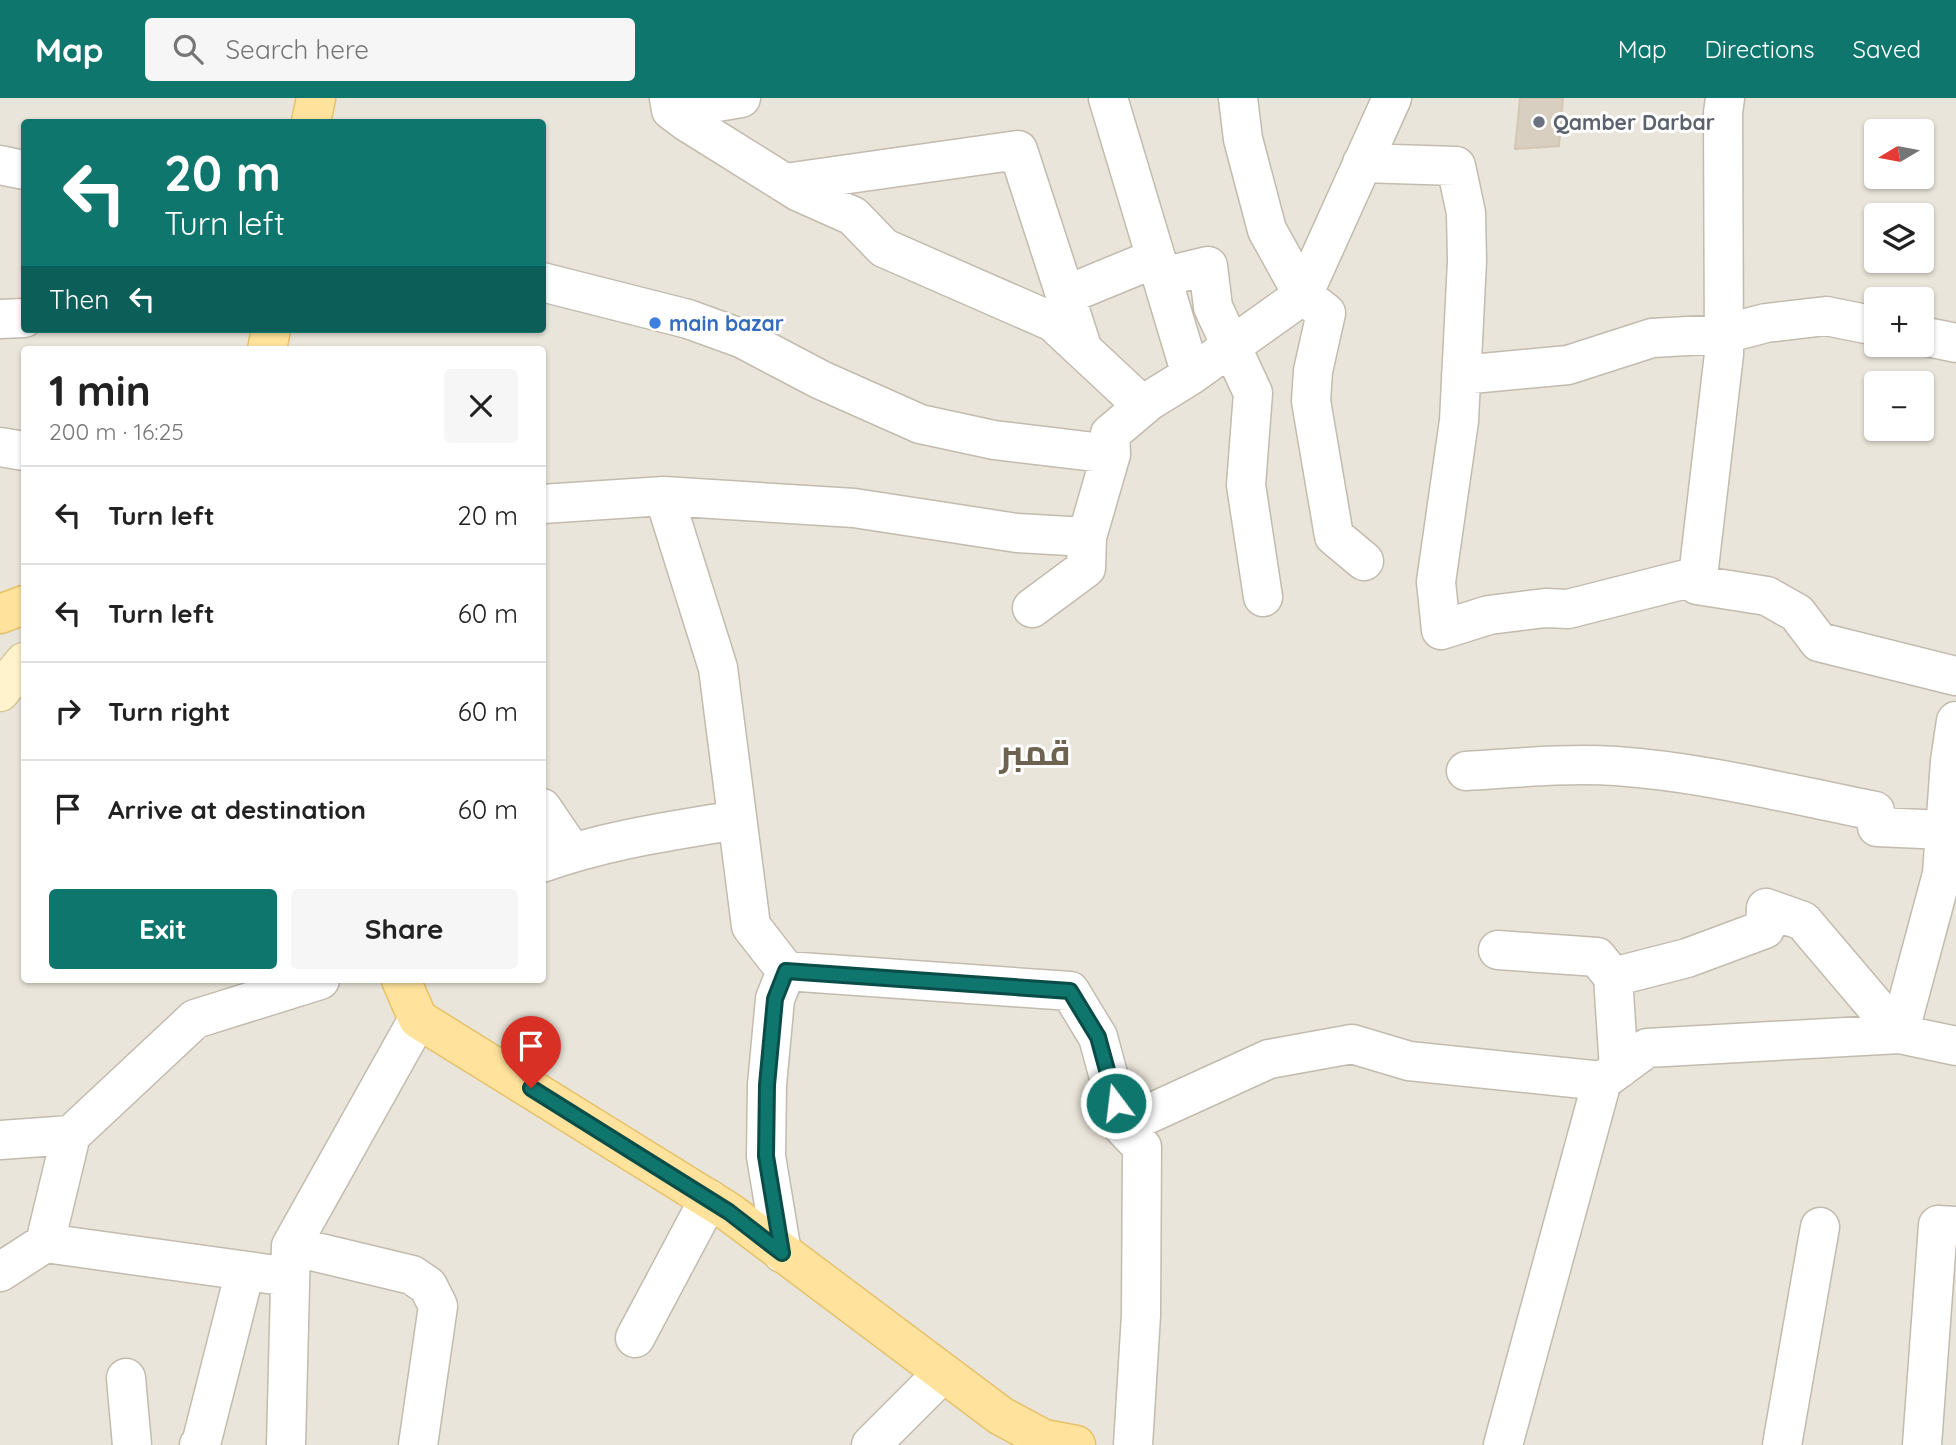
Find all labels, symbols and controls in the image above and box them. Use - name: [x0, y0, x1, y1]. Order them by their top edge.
- search box: [145, 18, 635, 81]
- text: Map: [35, 29, 103, 70]
- icon: search: [169, 30, 207, 68]
- text: Search here: [225, 33, 369, 66]
- text: Map: [1618, 34, 1667, 64]
- text: Directions: [1705, 34, 1815, 64]
- text: Saved: [1853, 34, 1921, 64]
- place label: Qamber Darbar: [1553, 109, 1715, 135]
- marker: Qamber Darbar: [1531, 114, 1547, 130]
- north arrow: [1864, 119, 1934, 189]
- map controls: [1864, 119, 1934, 441]
- text: 20 m: [164, 142, 281, 203]
- icon: left: [49, 147, 140, 238]
- text: Turn left: [164, 203, 285, 243]
- button: layers: [1864, 203, 1934, 273]
- icon: left: [123, 280, 161, 318]
- text: Then: [49, 283, 109, 316]
- button: +: [1864, 287, 1934, 357]
- place label: main bazar: [669, 310, 784, 336]
- marker: main bazar: [647, 315, 663, 331]
- text: 1 min: [49, 364, 151, 417]
- button: close: [444, 369, 518, 443]
- button: −: [1864, 371, 1934, 441]
- text: 200 m · 16:25: [49, 417, 184, 446]
- icon: left: [49, 496, 87, 534]
- text: Turn left: [108, 499, 215, 532]
- text: 20 m: [457, 499, 518, 532]
- icon: left: [49, 594, 87, 632]
- text: Turn left: [108, 597, 215, 630]
- text: 60 m: [458, 597, 518, 630]
- icon: right: [49, 692, 87, 730]
- text: Turn right: [108, 695, 230, 728]
- text: 60 m: [458, 695, 518, 728]
- district label: قمبر: [998, 730, 1071, 774]
- icon: arrive: [49, 790, 87, 828]
- text: Arrive at destination: [108, 793, 366, 826]
- text: 60 m: [458, 793, 518, 826]
- button: Exit: [49, 889, 277, 969]
- button: Share: [291, 889, 518, 969]
- pin: [501, 1016, 561, 1088]
- icon: arrive: [512, 1027, 550, 1065]
- position arrow: [1079, 1066, 1153, 1140]

